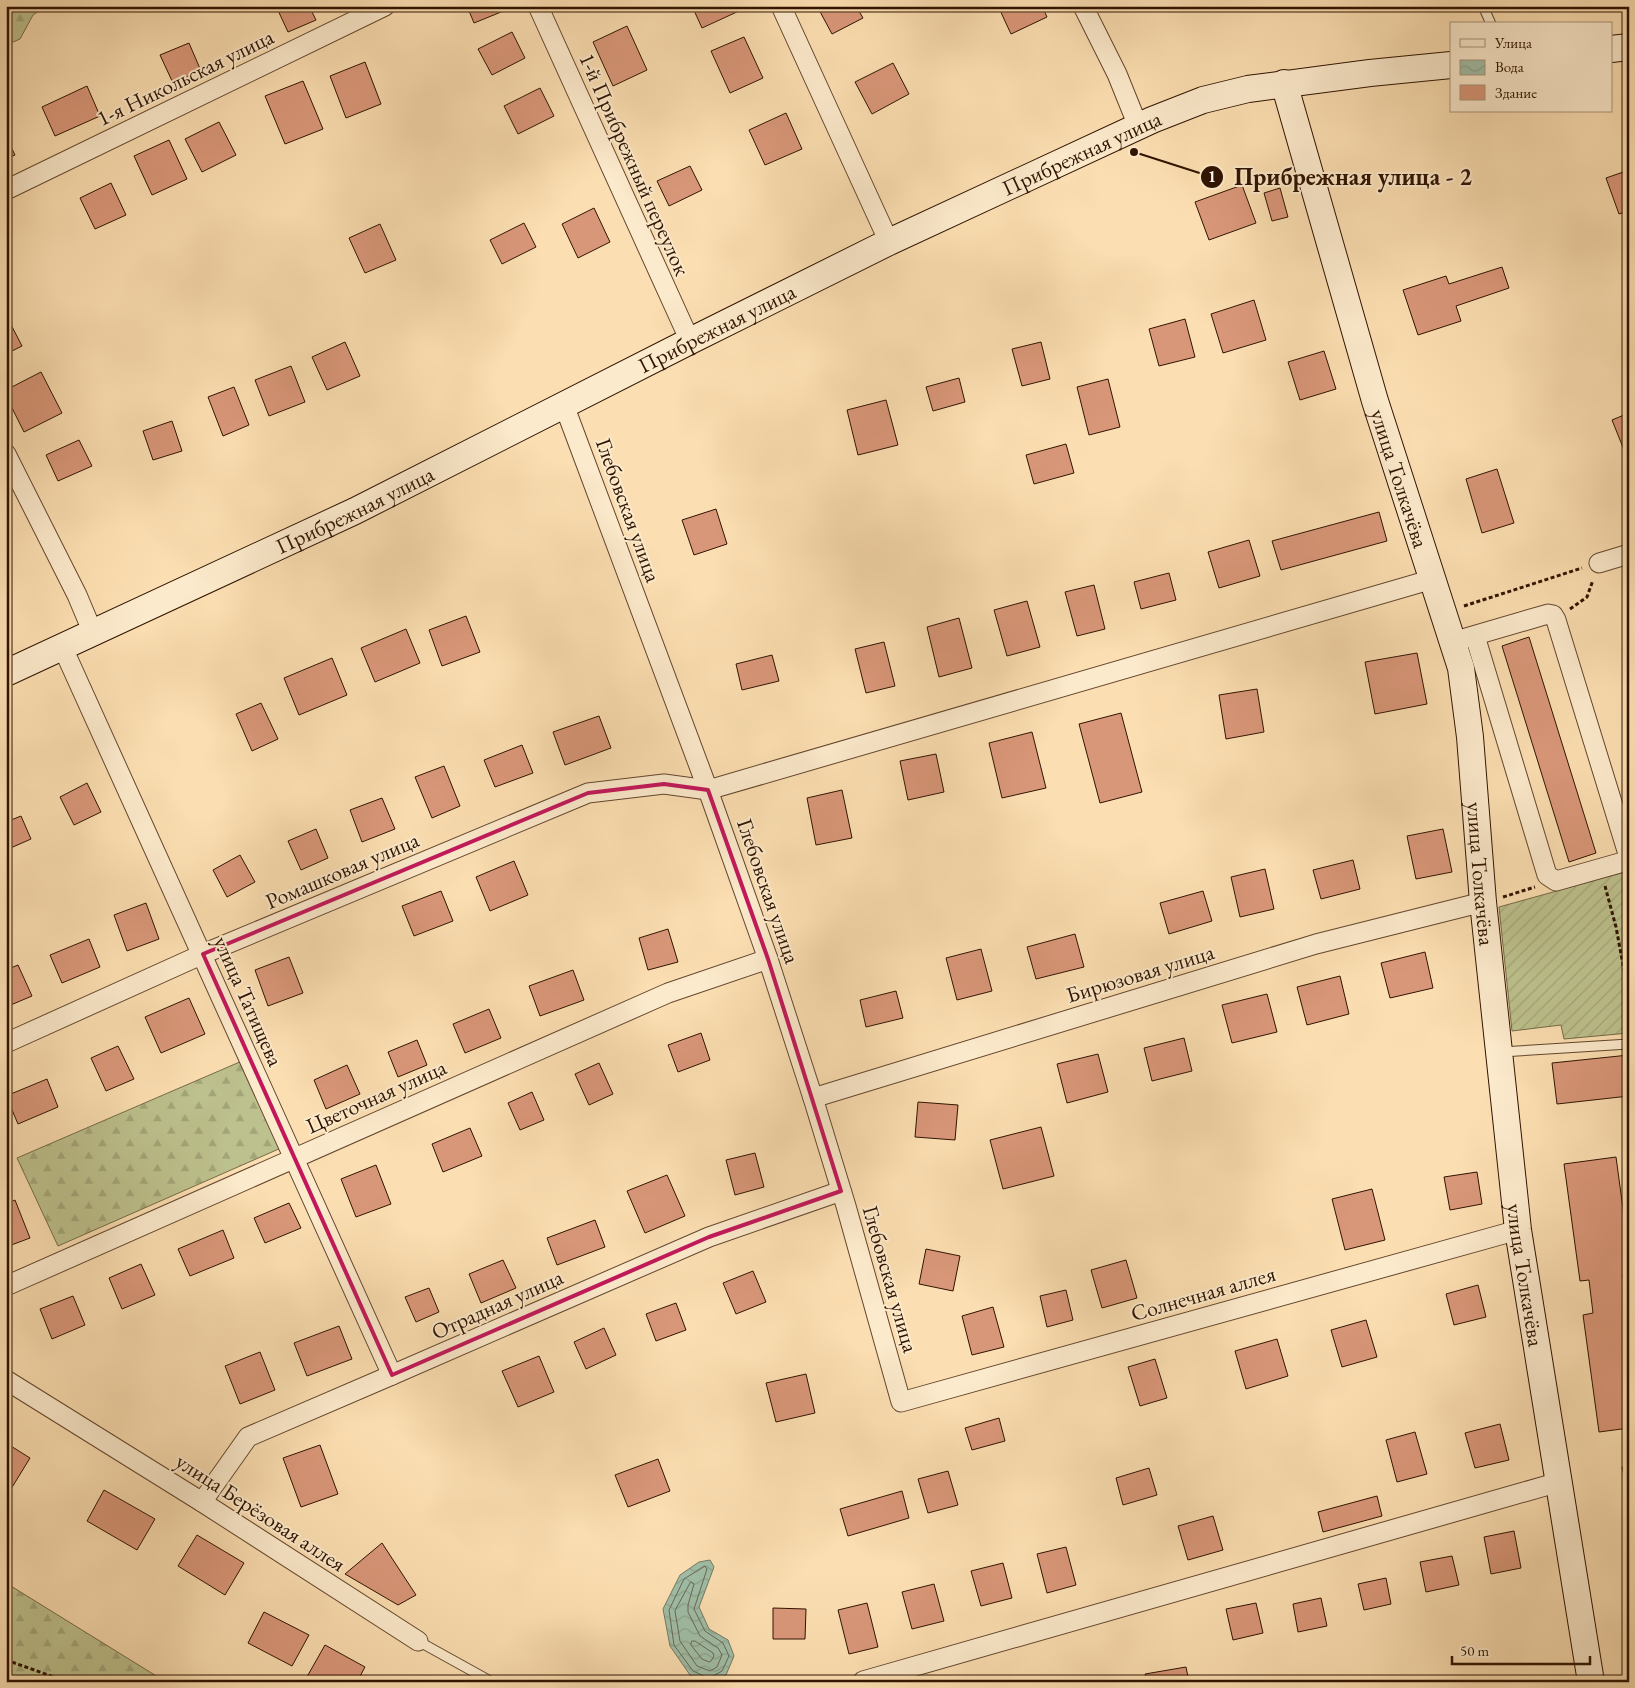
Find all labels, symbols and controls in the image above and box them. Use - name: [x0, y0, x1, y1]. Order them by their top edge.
- street label: 1-я Никольская улица: [92, 22, 279, 133]
- legend: [1450, 22, 1612, 112]
- text: Улица: [1494, 33, 1532, 52]
- street label: 1-й Прибрежный переулок: [572, 48, 697, 281]
- text: Вода: [1495, 57, 1524, 76]
- text: Здание: [1495, 83, 1537, 102]
- street label: Прибрежная улица: [997, 104, 1166, 203]
- callout: Прибрежная улица - 2: [1199, 157, 1482, 196]
- text: Прибрежная улица - 2: [1234, 161, 1472, 193]
- text: 1: [1208, 167, 1216, 186]
- street label: Прибрежная улица: [633, 277, 801, 380]
- street label: улица Толкачёва: [1364, 405, 1435, 552]
- street label: Глебовская улица: [589, 434, 668, 586]
- street label: Прибрежная улица: [271, 459, 439, 561]
- street label: улица Толкачёва: [1460, 801, 1502, 947]
- street label: Глебовская улица: [730, 815, 807, 968]
- street label: Ромашковая улица: [261, 825, 424, 916]
- street label: улица Татищева: [207, 932, 290, 1071]
- street label: Бирюзовая улица: [1063, 937, 1218, 1010]
- street label: Цветочная улица: [302, 1052, 451, 1140]
- street label: Глебовская улица: [856, 1202, 925, 1356]
- street label: улица Толкачёва: [1500, 1202, 1551, 1349]
- street label: Солнечная аллея: [1127, 1259, 1279, 1328]
- street label: Отрадная улица: [427, 1262, 568, 1346]
- street label: улица Берёзовая аллея: [170, 1447, 351, 1578]
- scale bar: [1452, 1633, 1590, 1665]
- text: 50 m: [1460, 1641, 1489, 1660]

